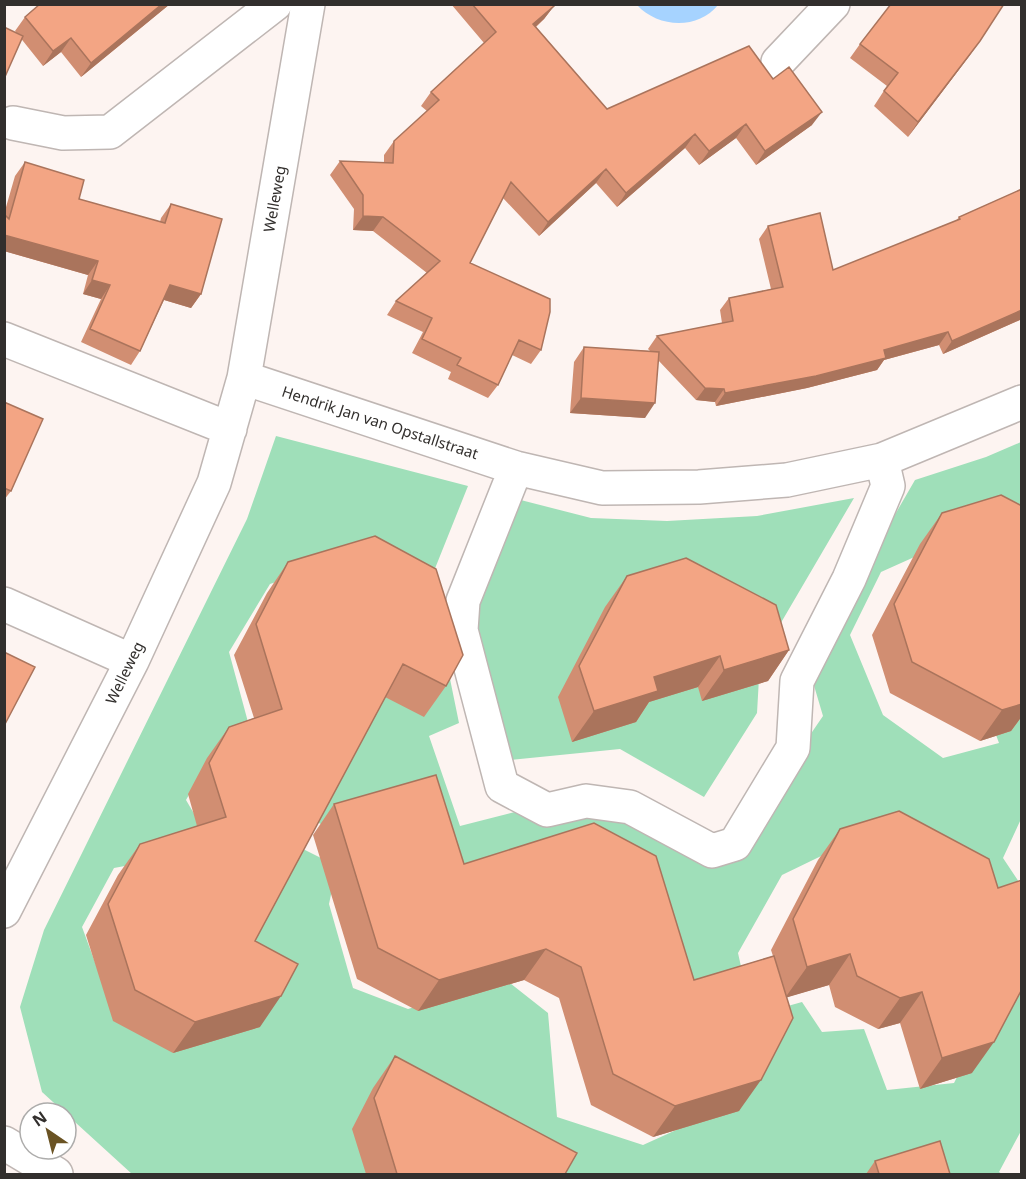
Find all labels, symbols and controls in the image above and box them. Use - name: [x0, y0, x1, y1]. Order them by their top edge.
- street label: Welleweg: [258, 164, 290, 234]
- street label: Hendrik Jan van Opstallstraat: [280, 381, 482, 463]
- street label: Welleweg: [100, 638, 148, 707]
- north arrow: [18, 1101, 78, 1161]
- text: N: [28, 1106, 51, 1131]

